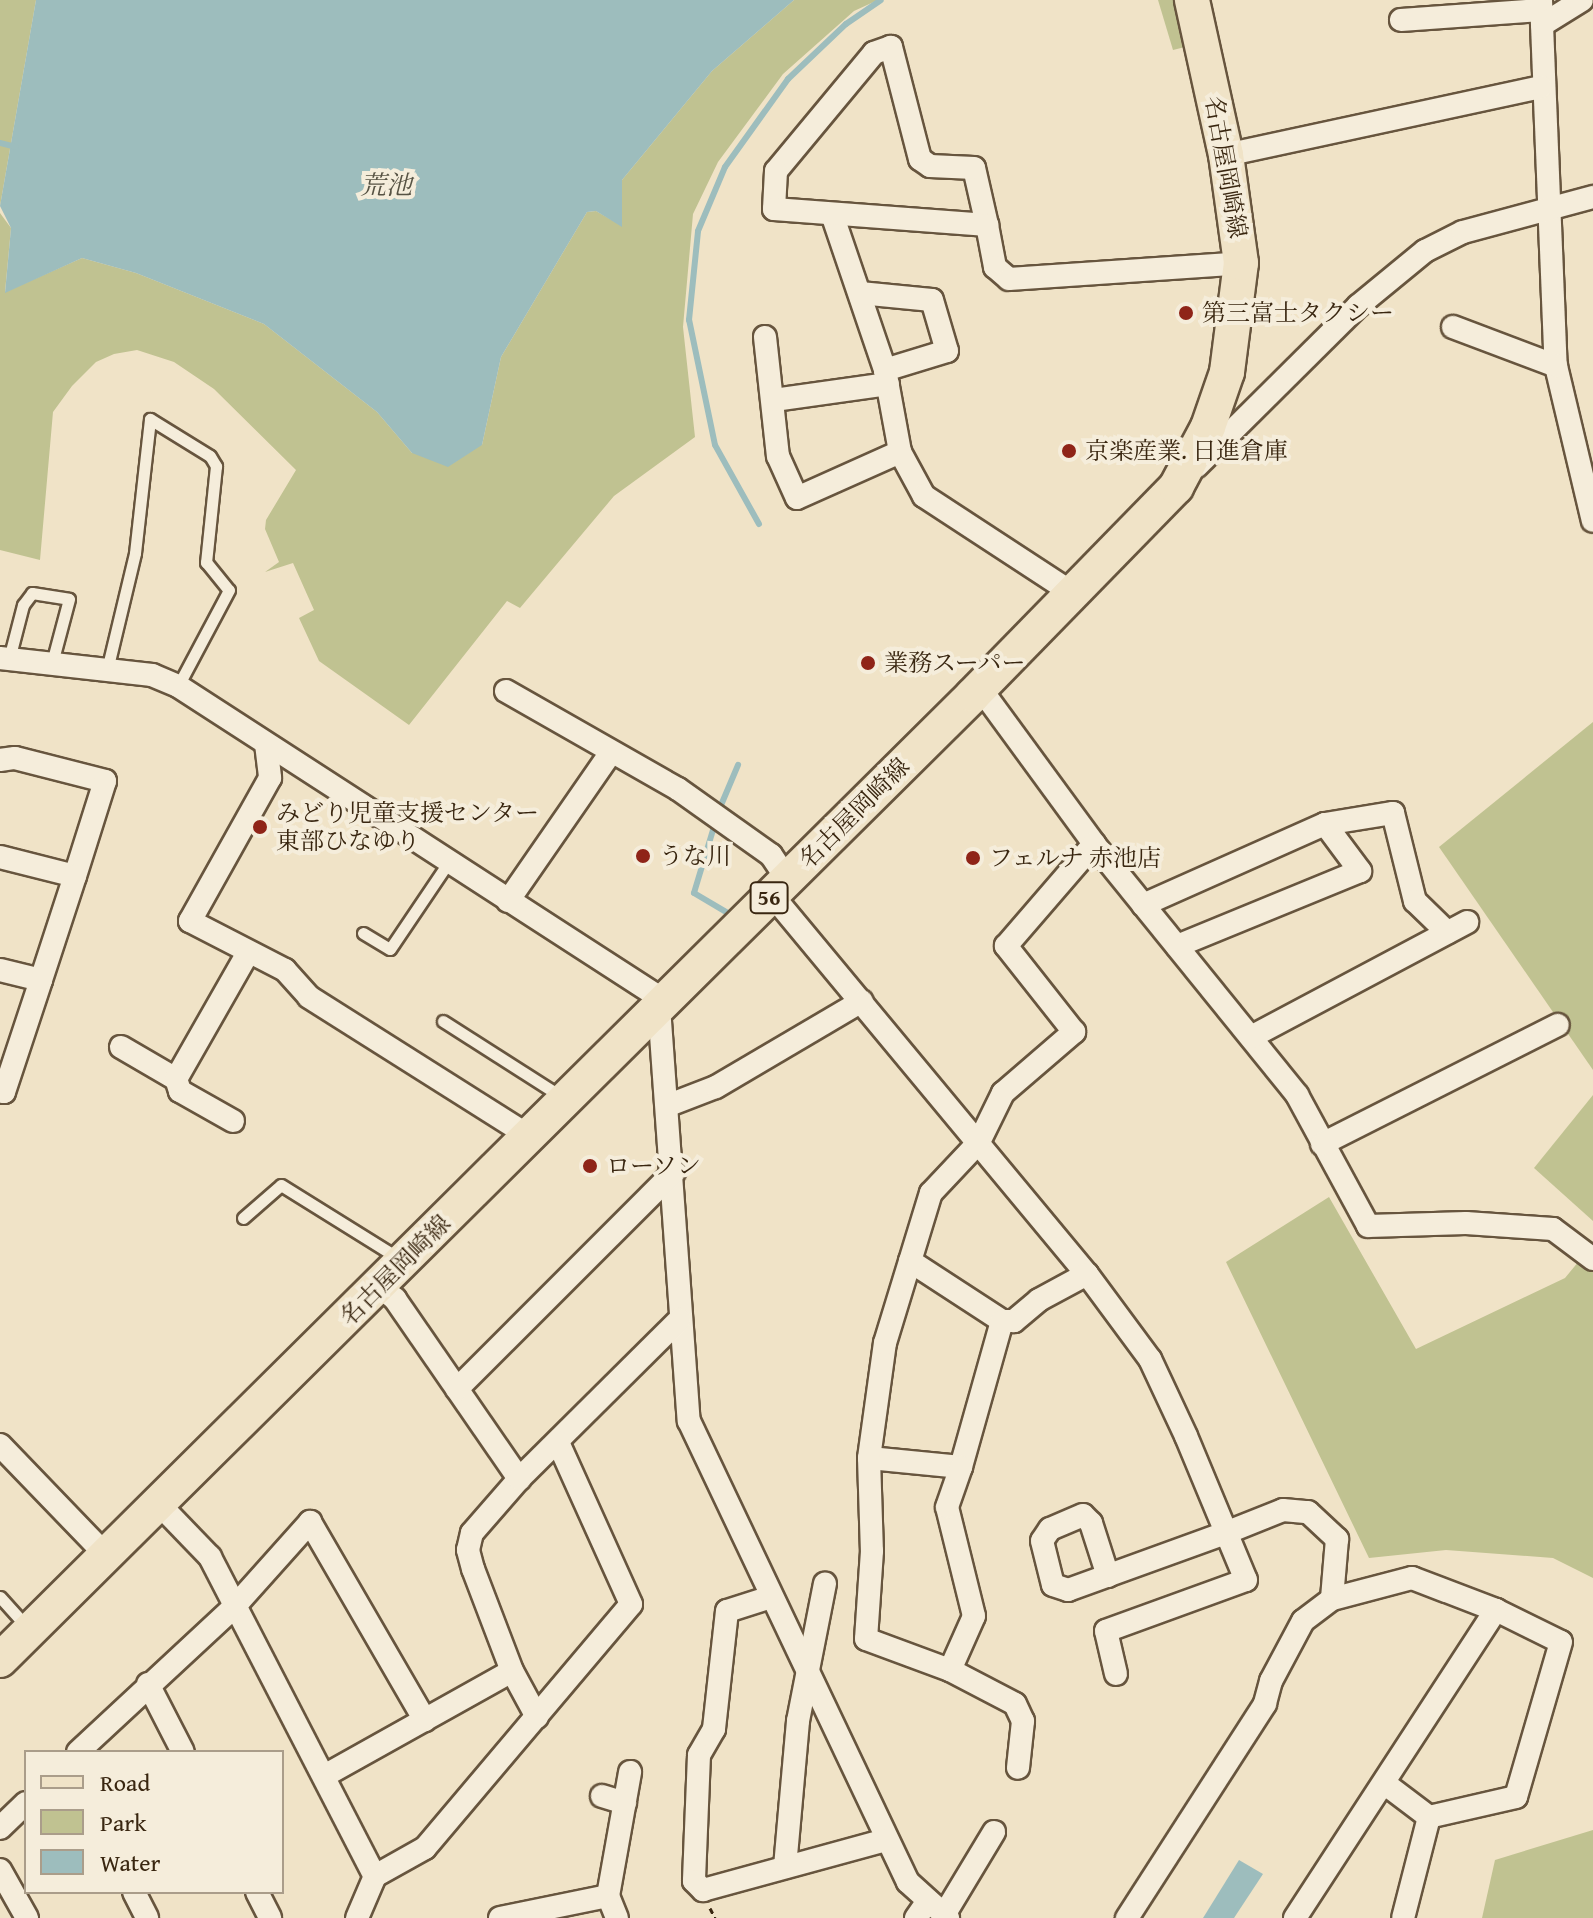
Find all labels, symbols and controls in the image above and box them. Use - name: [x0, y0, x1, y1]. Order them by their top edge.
- street label: 名古屋岡崎線: [1199, 94, 1253, 240]
- water label: 荒池: [360, 169, 412, 201]
- place label: 第三富士タクシー: [1202, 299, 1394, 327]
- marker: 第三富士タクシー: [1177, 304, 1195, 322]
- place label: 京楽産業. 日進倉庫: [1085, 437, 1288, 465]
- marker: 京楽産業. 日進倉庫: [1060, 442, 1078, 460]
- place label: 業務スーパー: [884, 649, 1027, 677]
- marker: 業務スーパー: [859, 654, 877, 672]
- street label: 名古屋岡崎線: [793, 752, 915, 874]
- place label: みどり児童支援センター 東部ひなゆり: [276, 799, 540, 855]
- marker: みどり児童支援センター 東部ひなゆり: [251, 818, 269, 836]
- place label: うな川: [659, 842, 731, 870]
- place label: フェルナ 赤池店: [989, 844, 1162, 872]
- marker: うな川: [634, 847, 652, 865]
- marker: フェルナ 赤池店: [964, 849, 982, 867]
- road number: 56: [749, 880, 789, 916]
- place label: ローソン: [606, 1152, 702, 1180]
- marker: ローソン: [581, 1157, 599, 1175]
- street label: 名古屋岡崎線: [334, 1209, 456, 1331]
- legend: [24, 1750, 284, 1894]
- text: Road: [100, 1765, 150, 1800]
- text: Park: [100, 1805, 146, 1840]
- text: Water: [100, 1845, 160, 1880]

